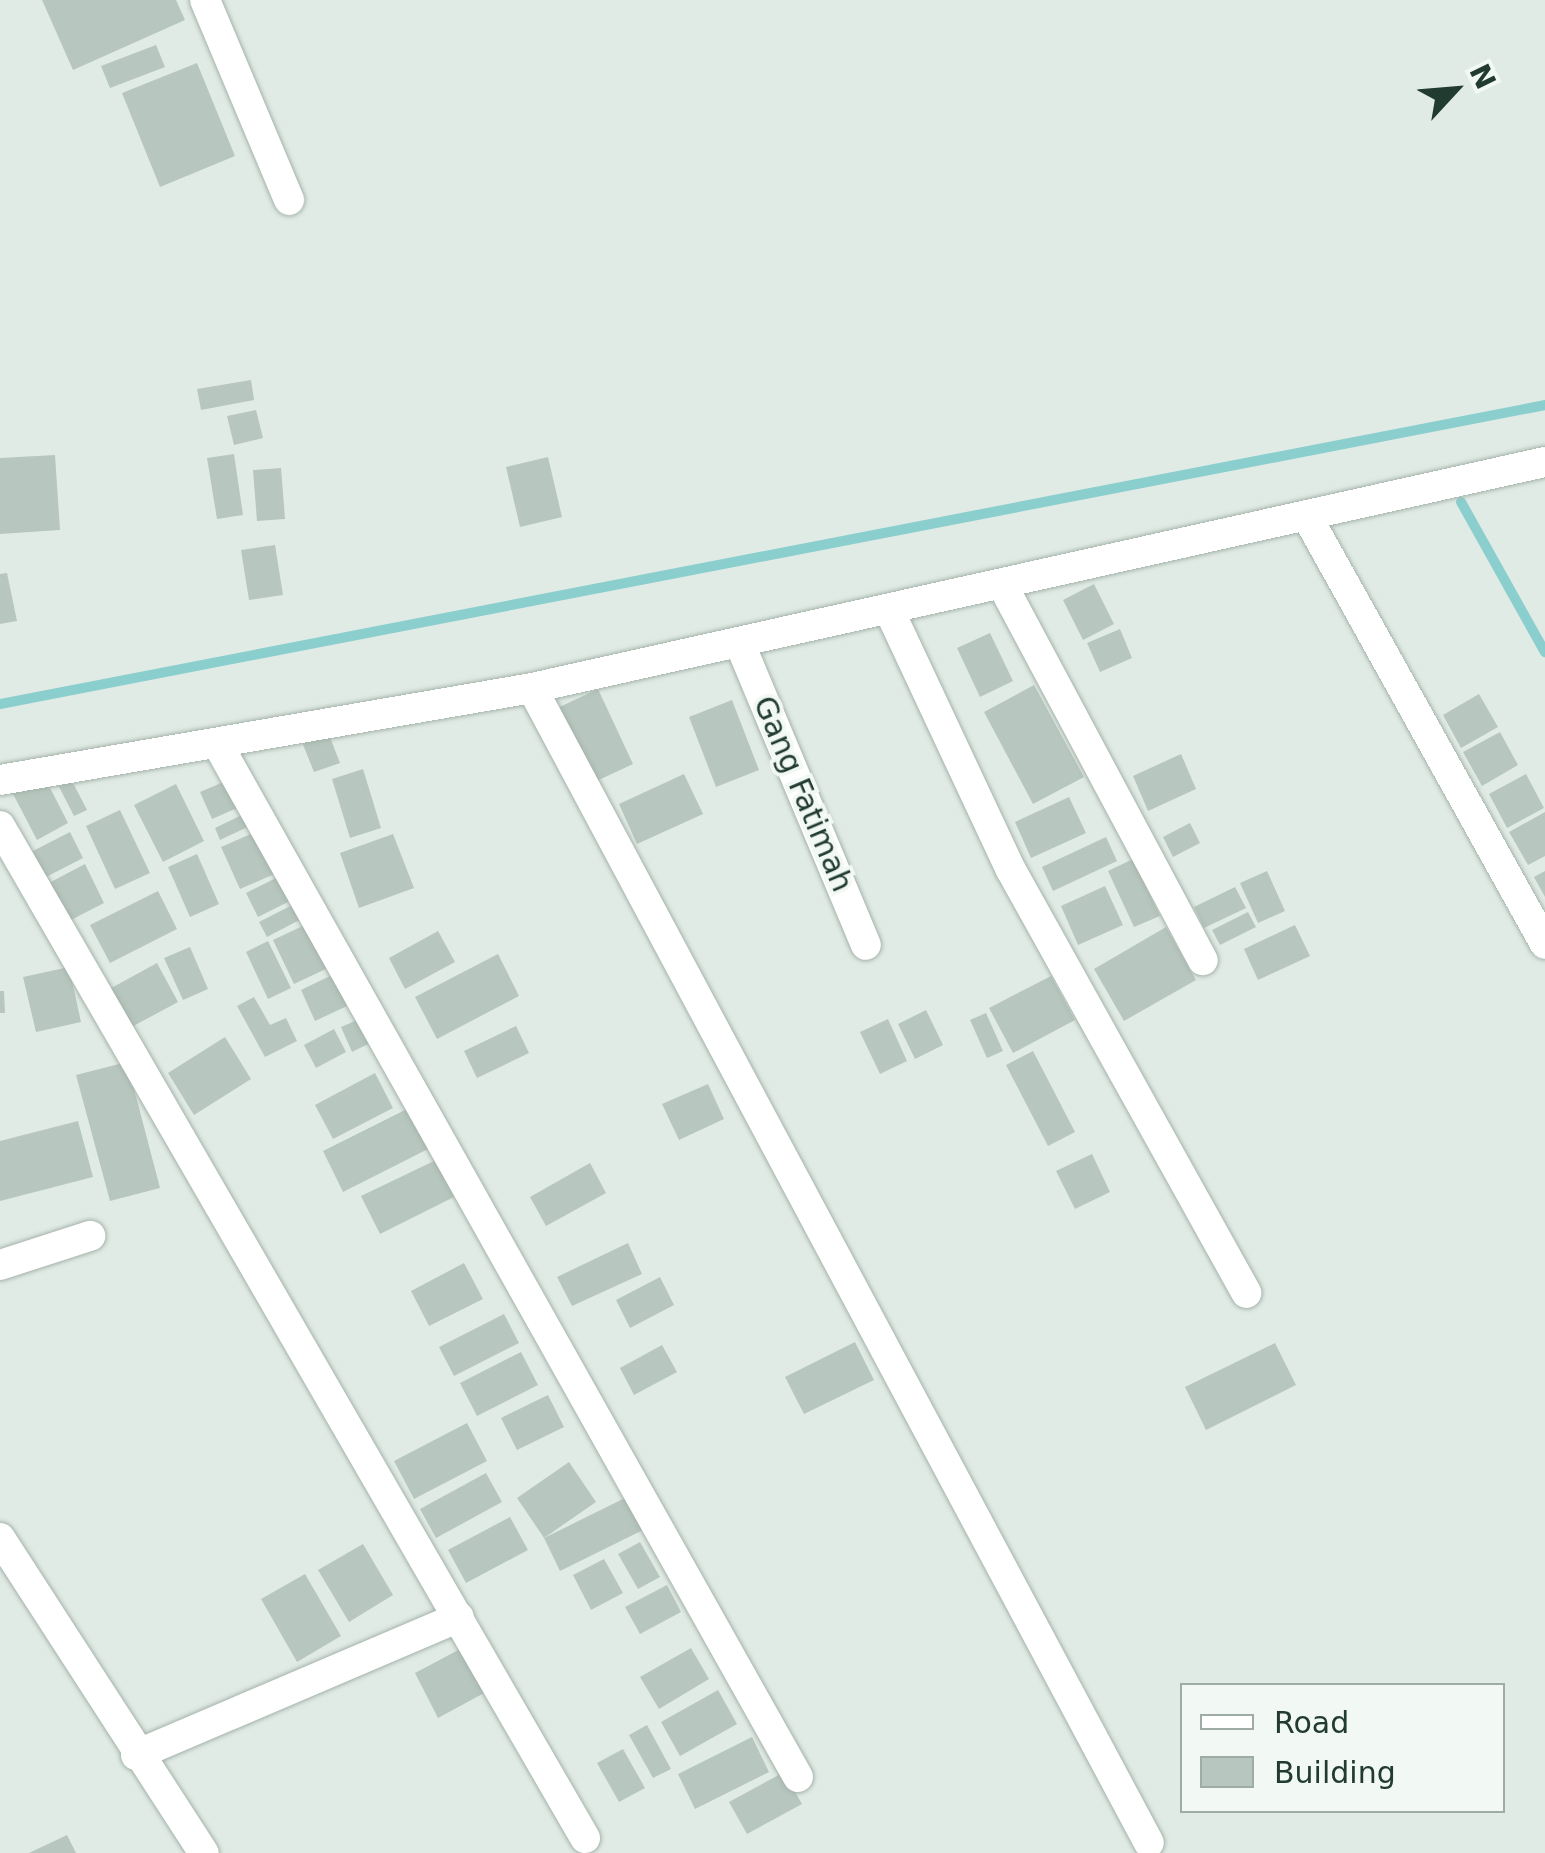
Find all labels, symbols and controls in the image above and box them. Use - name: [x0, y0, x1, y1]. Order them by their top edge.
- north arrow: [1405, 40, 1505, 140]
- text: N: [1462, 59, 1502, 94]
- street label: Gang Fatimah: [746, 691, 860, 897]
- legend: [1180, 1683, 1505, 1813]
- text: Road: [1274, 1705, 1349, 1740]
- text: Building: [1274, 1755, 1396, 1790]

